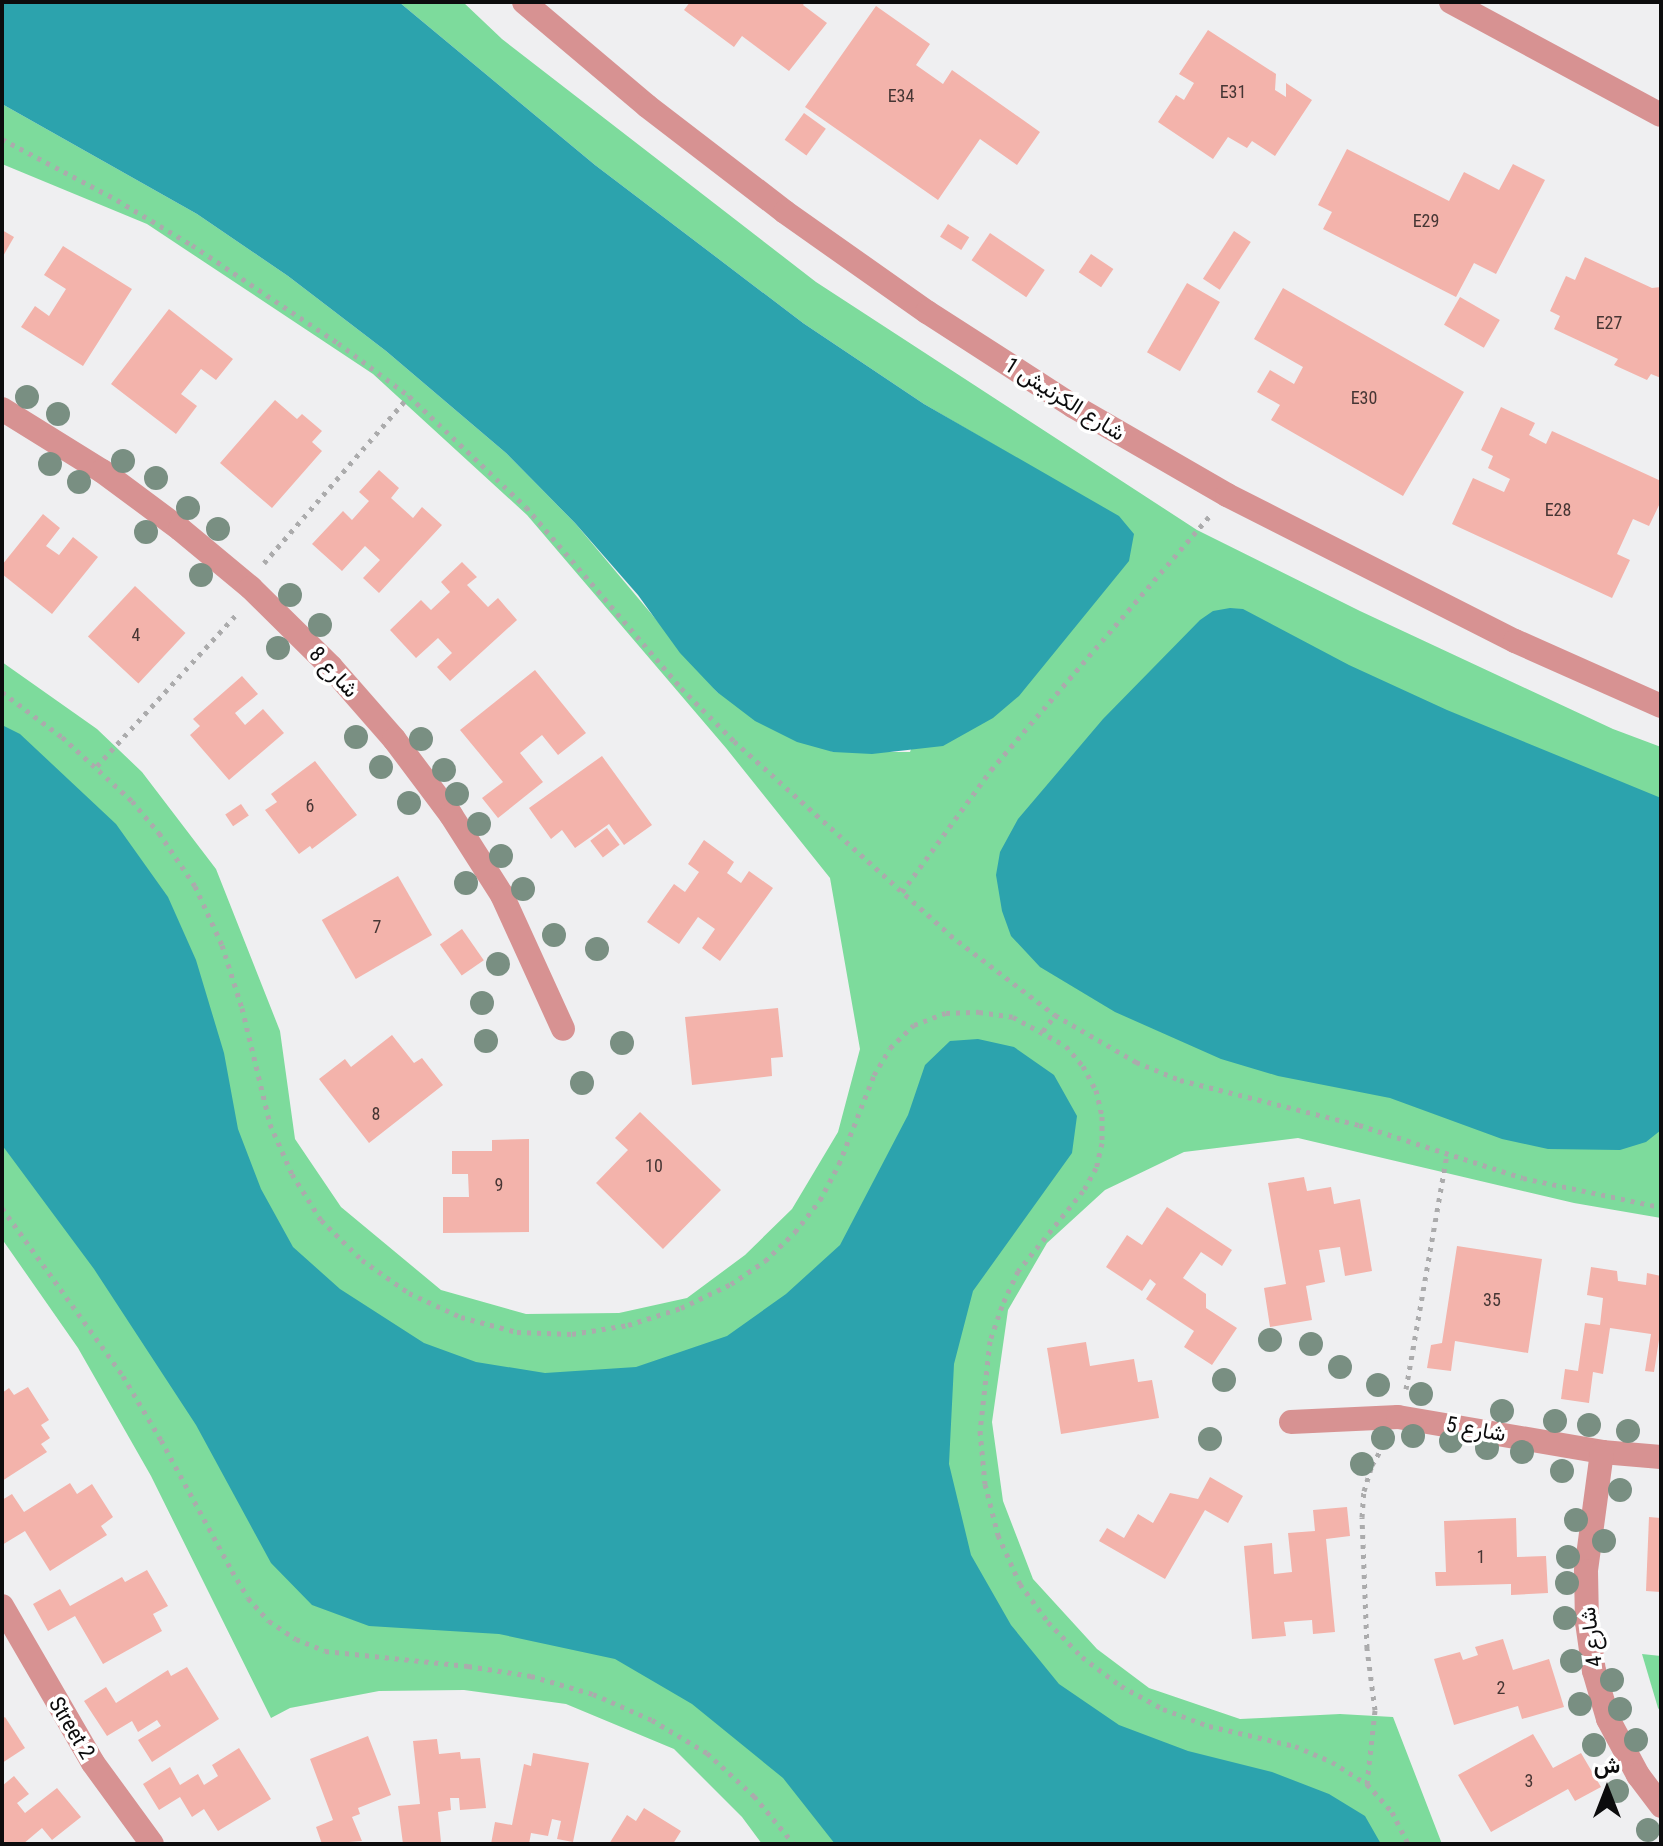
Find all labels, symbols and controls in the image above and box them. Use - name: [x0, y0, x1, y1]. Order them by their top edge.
- house number: E31: [1220, 81, 1246, 103]
- house number: E34: [888, 85, 914, 107]
- house number: E29: [1413, 210, 1439, 232]
- house number: E27: [1596, 312, 1622, 334]
- street label: شارع الكرنيش 1: [1000, 352, 1130, 446]
- house number: E30: [1351, 387, 1377, 409]
- house number: E28: [1545, 499, 1571, 521]
- house number: 4: [132, 624, 140, 646]
- street label: شارع 8: [304, 641, 364, 703]
- house number: 6: [306, 795, 314, 817]
- house number: 7: [373, 916, 381, 938]
- house number: 8: [372, 1103, 380, 1125]
- house number: 10: [645, 1155, 663, 1177]
- house number: 9: [495, 1174, 503, 1196]
- house number: 35: [1483, 1289, 1501, 1311]
- street label: شارع 5: [1444, 1411, 1508, 1447]
- house number: 1: [1477, 1546, 1485, 1568]
- street label: شارع 4: [1574, 1606, 1608, 1668]
- house number: 2: [1497, 1677, 1505, 1699]
- street label: Street 2: [43, 1692, 101, 1764]
- north arrow: [1567, 1750, 1647, 1830]
- text: ش: [1594, 1753, 1620, 1778]
- house number: 3: [1525, 1770, 1533, 1792]

